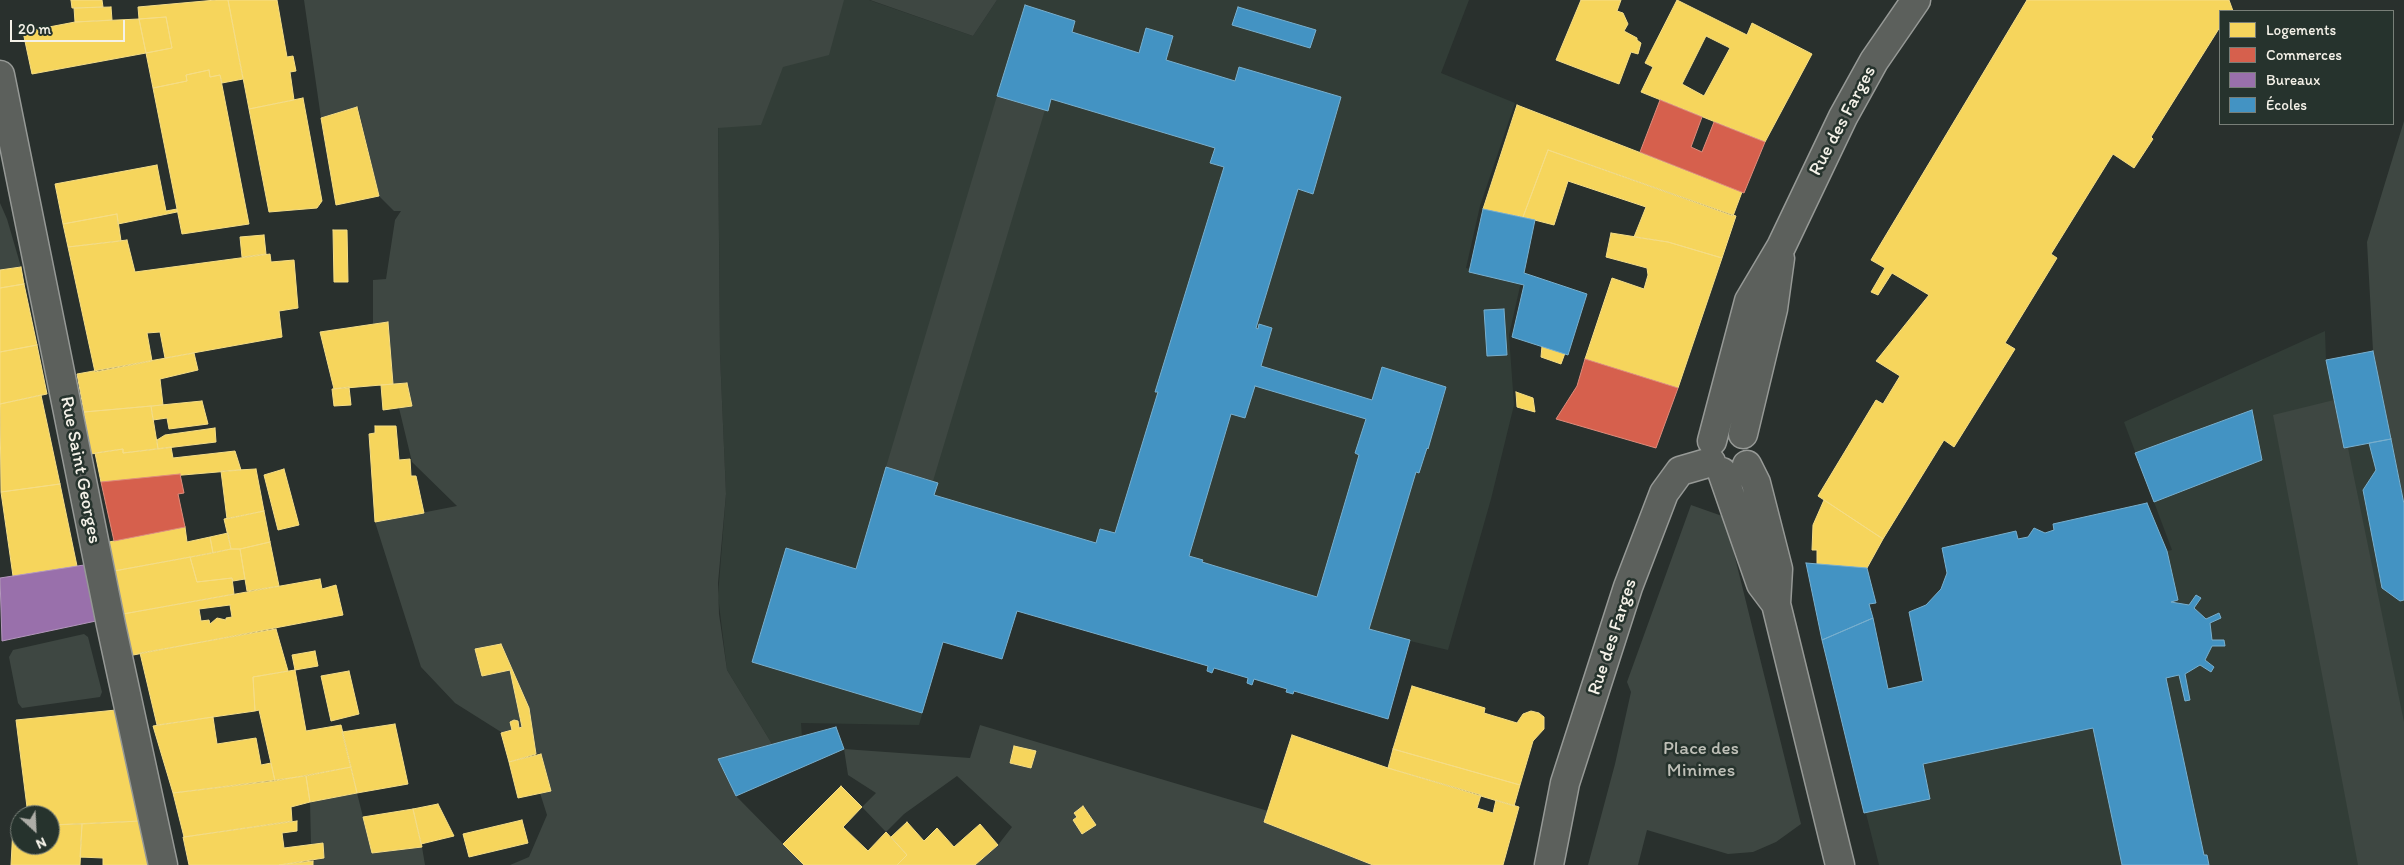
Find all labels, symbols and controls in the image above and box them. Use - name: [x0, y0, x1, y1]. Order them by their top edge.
- scale bar: [12, 10, 128, 42]
- legend: [2219, 10, 2394, 125]
- text: 20 m: [18, 20, 51, 38]
- text: Logements: [2266, 21, 2336, 39]
- text: Commerces: [2266, 46, 2342, 64]
- street label: Rue des Farges: [1804, 62, 1882, 180]
- text: Bureaux: [2266, 71, 2320, 89]
- text: Écoles: [2266, 96, 2307, 114]
- street label: Rue Saint Georges: [55, 394, 105, 546]
- street label: Rue des Farges: [1583, 576, 1643, 698]
- park label: Place des Minimes: [1663, 738, 1739, 782]
- north arrow: [10, 805, 60, 855]
- text: N: [33, 833, 49, 853]

